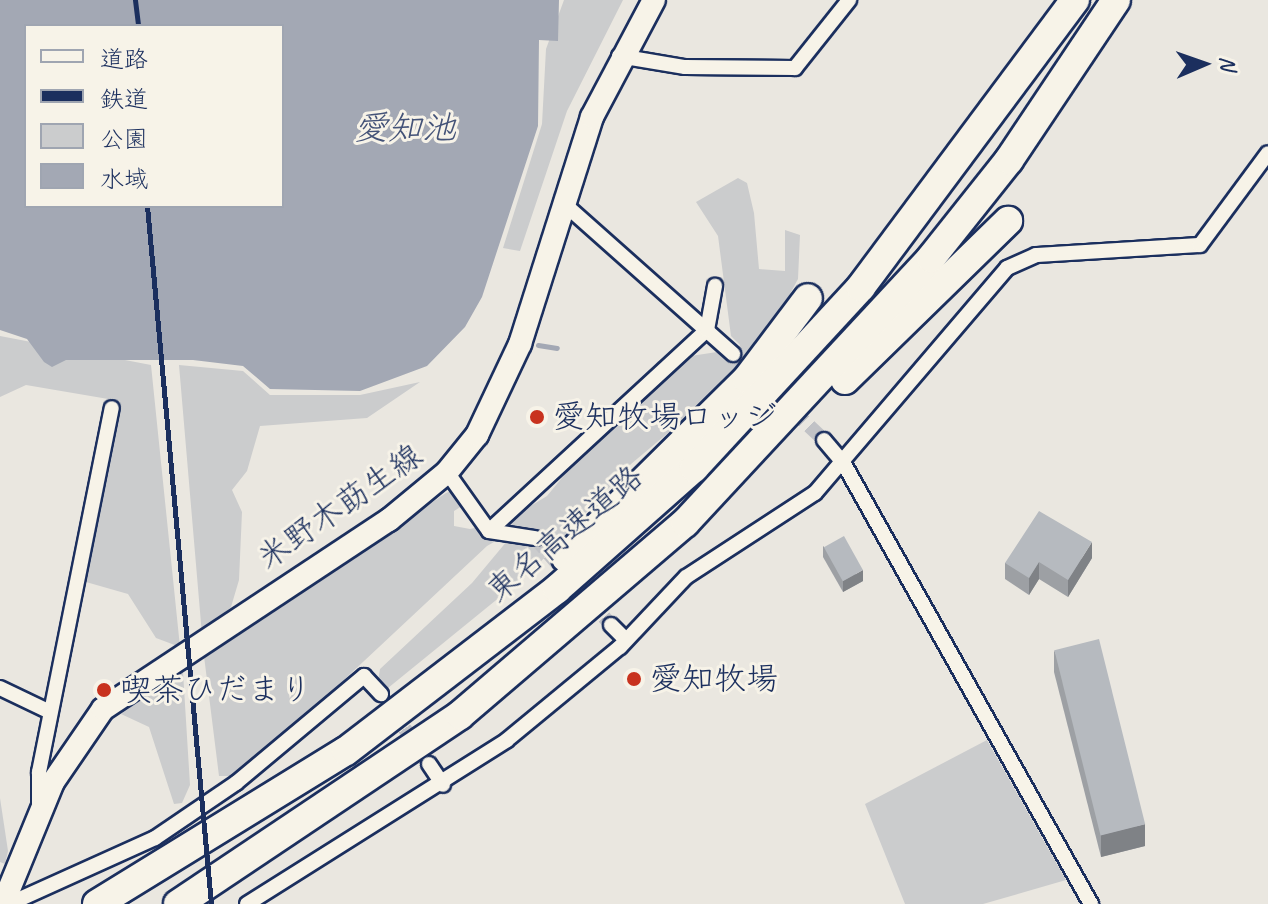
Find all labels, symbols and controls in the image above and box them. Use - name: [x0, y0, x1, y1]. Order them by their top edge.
- legend: [24, 24, 284, 208]
- north arrow: [1164, 24, 1244, 104]
- text: 道路: [100, 44, 148, 74]
- text: N: [1214, 56, 1242, 70]
- text: 鉄道: [100, 84, 148, 114]
- water label: 愛知池: [354, 108, 456, 148]
- text: 公園: [100, 124, 148, 154]
- text: 水域: [100, 164, 148, 194]
- place label: 愛知牧場ロッジ: [553, 398, 777, 436]
- marker: 愛知牧場ロッジ: [528, 408, 546, 426]
- street label: 米野木莇生線: [250, 436, 430, 578]
- street label: 東名高速道路: [479, 458, 651, 610]
- place label: 愛知牧場: [650, 660, 778, 698]
- marker: 愛知牧場: [625, 670, 643, 688]
- place label: 喫茶ひだまり: [120, 671, 312, 709]
- marker: 喫茶ひだまり: [95, 681, 113, 699]

